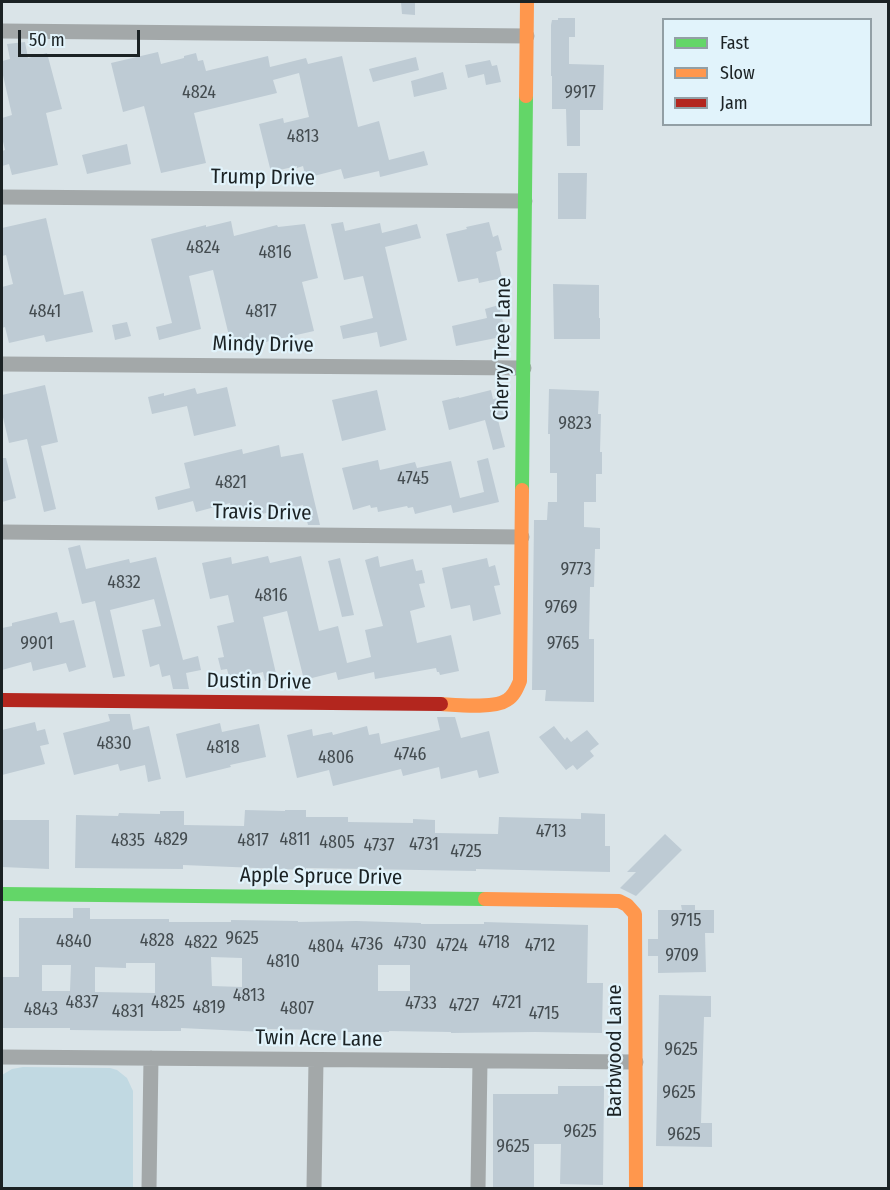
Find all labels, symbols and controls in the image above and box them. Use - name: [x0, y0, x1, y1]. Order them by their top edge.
- scale bar: [21, 18, 142, 56]
- legend: [662, 18, 872, 126]
- text: 50 m: [29, 29, 65, 51]
- text: Fast: [720, 32, 749, 54]
- text: Slow: [720, 62, 755, 84]
- house number: 4824: [182, 82, 216, 104]
- house number: 9917: [564, 82, 596, 104]
- text: Jam: [720, 92, 748, 114]
- house number: 4813: [287, 126, 319, 148]
- street label: Trump Drive: [211, 164, 315, 192]
- house number: 4824: [186, 237, 220, 259]
- house number: 4816: [258, 242, 292, 264]
- street label: Cherry Tree Lane: [489, 277, 517, 421]
- house number: 4841: [29, 301, 61, 323]
- house number: 4817: [245, 301, 277, 323]
- street label: Mindy Drive: [212, 332, 314, 358]
- house number: 9823: [558, 413, 592, 435]
- house number: 4745: [397, 468, 429, 490]
- house number: 4821: [215, 472, 247, 494]
- street label: Travis Drive: [212, 500, 312, 526]
- house number: 9773: [560, 559, 592, 581]
- house number: 4832: [107, 572, 141, 594]
- house number: 4816: [254, 585, 288, 607]
- house number: 9769: [545, 597, 577, 619]
- house number: 9901: [20, 633, 54, 655]
- house number: 9765: [547, 633, 579, 655]
- street label: Dustin Drive: [206, 668, 312, 696]
- house number: 4830: [96, 733, 132, 755]
- house number: 4818: [206, 737, 240, 759]
- house number: 4746: [394, 744, 426, 766]
- house number: 4806: [318, 747, 354, 769]
- house number: 4713: [536, 821, 566, 843]
- house number: 4829: [154, 829, 188, 851]
- house number: 4811: [279, 829, 311, 851]
- house number: 4835: [111, 830, 145, 852]
- house number: 4817: [237, 830, 269, 852]
- house number: 4805: [319, 832, 355, 854]
- house number: 4731: [409, 834, 439, 856]
- house number: 4737: [364, 835, 394, 857]
- house number: 4725: [450, 841, 482, 863]
- street label: Apple Spruce Drive: [240, 863, 402, 891]
- house number: 9715: [671, 910, 701, 932]
- house number: 9625: [225, 928, 259, 950]
- house number: 4828: [140, 930, 174, 952]
- house number: 4840: [56, 931, 92, 953]
- house number: 4822: [184, 932, 218, 954]
- house number: 4718: [478, 932, 510, 954]
- house number: 4730: [393, 933, 427, 955]
- house number: 4736: [351, 934, 383, 956]
- house number: 4724: [436, 935, 468, 957]
- house number: 4712: [525, 935, 555, 957]
- house number: 4804: [308, 936, 344, 958]
- house number: 9709: [665, 945, 699, 967]
- house number: 4810: [266, 951, 300, 973]
- street label: Barbwood Lane: [602, 984, 628, 1118]
- house number: 4813: [233, 985, 265, 1007]
- house number: 4837: [65, 992, 99, 1014]
- house number: 4825: [151, 992, 185, 1014]
- house number: 4721: [492, 992, 522, 1014]
- house number: 4733: [405, 993, 437, 1015]
- house number: 4727: [449, 995, 479, 1017]
- house number: 4819: [192, 997, 226, 1019]
- house number: 4807: [280, 998, 314, 1020]
- house number: 4843: [24, 999, 58, 1021]
- house number: 4831: [112, 1001, 144, 1023]
- house number: 4715: [529, 1003, 559, 1025]
- street label: Twin Acre Lane: [255, 1025, 383, 1053]
- house number: 9625: [664, 1039, 698, 1061]
- house number: 9625: [662, 1082, 696, 1104]
- house number: 9625: [563, 1121, 597, 1143]
- house number: 9625: [667, 1124, 701, 1146]
- house number: 9625: [496, 1136, 530, 1158]

